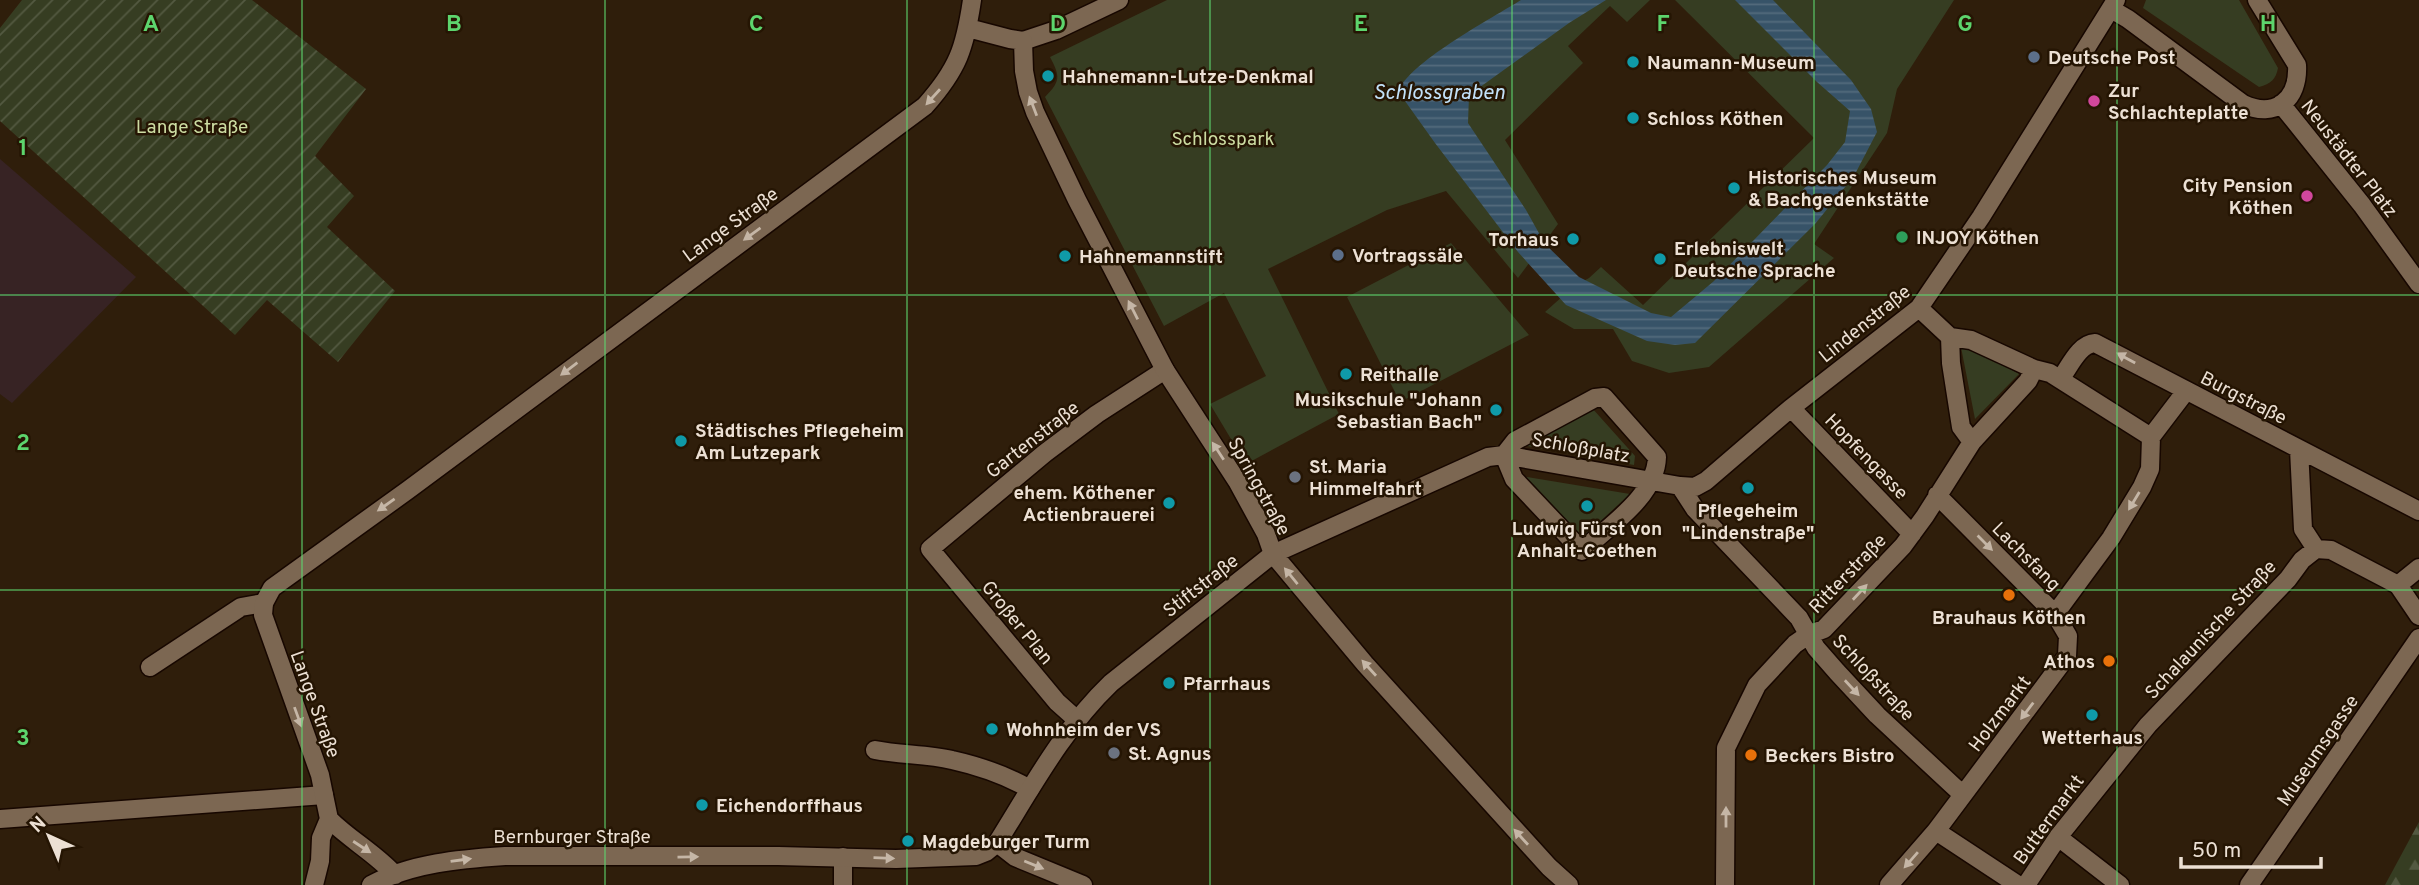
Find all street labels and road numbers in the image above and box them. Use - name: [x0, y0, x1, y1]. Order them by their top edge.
- street label: Neustädter Platz: [2295, 95, 2402, 223]
- street label: Lange Straße: [679, 183, 784, 268]
- street label: Lindenstraße: [1815, 280, 1916, 369]
- street label: Burgstraße: [2196, 367, 2290, 431]
- street label: Gartenstraße: [982, 397, 1085, 484]
- street label: Hopfengasse: [1819, 409, 1913, 505]
- street label: Schloßplatz: [1530, 429, 1632, 469]
- street label: Springstraße: [1221, 434, 1295, 540]
- street label: Lachsfang: [1986, 518, 2065, 597]
- street label: Ritterstraße: [1804, 529, 1892, 619]
- street label: Stiftstraße: [1159, 550, 1244, 623]
- street label: Schalaunische Straße: [2141, 556, 2282, 705]
- street label: Großer Plan: [975, 576, 1058, 670]
- street label: Schloßstraße: [1826, 630, 1919, 727]
- street label: Lange Straße: [284, 648, 345, 762]
- street label: Holzmarkt: [1964, 671, 2037, 757]
- street label: Museumsgasse: [2273, 691, 2365, 811]
- street label: Buttermarkt: [2009, 770, 2090, 870]
- street label: Bernburger Straße: [493, 826, 651, 850]

